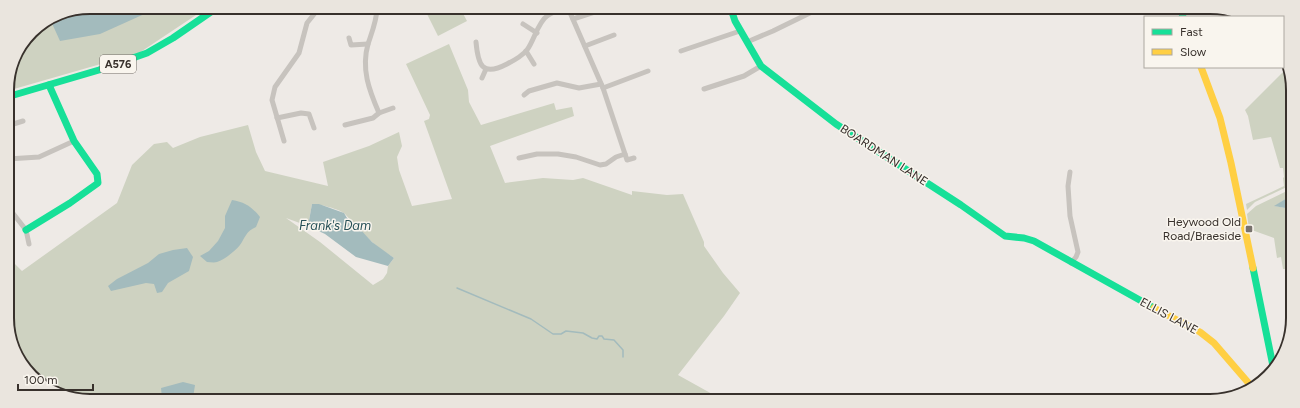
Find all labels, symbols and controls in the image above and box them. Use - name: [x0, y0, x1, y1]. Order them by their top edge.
- legend: [1144, 16, 1284, 68]
- text: Fast: [1180, 25, 1203, 39]
- text: Slow: [1180, 45, 1207, 59]
- road number: A576: [100, 55, 136, 73]
- street label: BOARDMAN LANE: [837, 121, 931, 189]
- place label: Heywood Old Road/Braeside: [1163, 215, 1241, 243]
- water label: Frank's Dam: [299, 218, 371, 233]
- marker: Heywood Old Road/Braeside: [1244, 224, 1254, 234]
- street label: ELLIS LANE: [1137, 295, 1201, 337]
- scale bar: [18, 366, 93, 392]
- text: 100 m: [24, 373, 58, 387]

